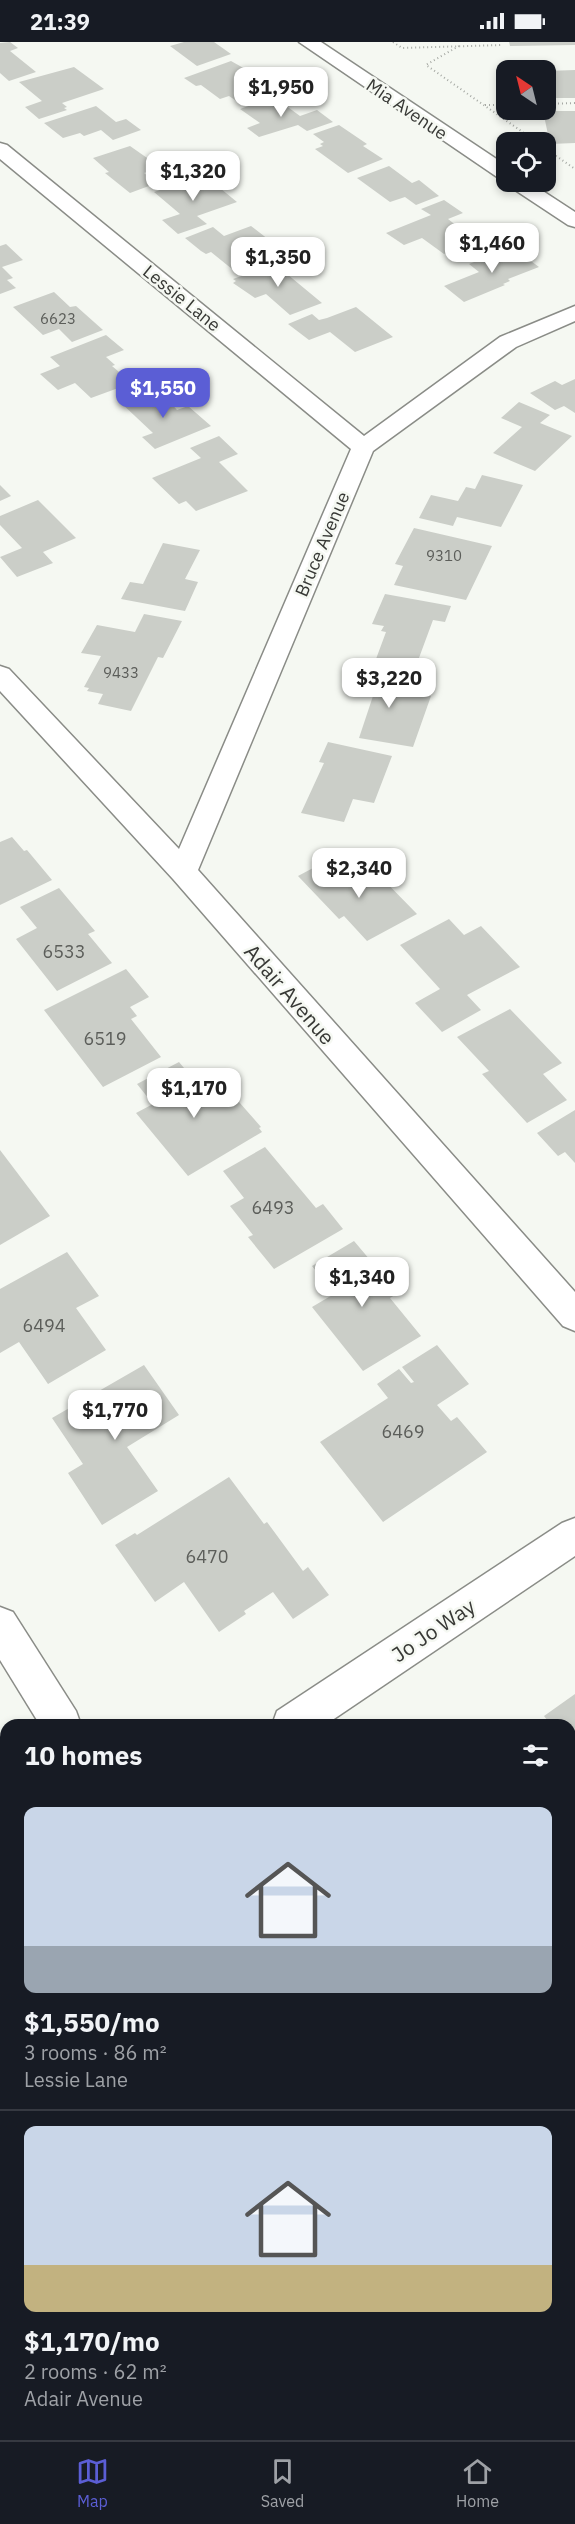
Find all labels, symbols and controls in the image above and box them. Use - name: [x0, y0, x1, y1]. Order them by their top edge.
- text: 21:39: [30, 7, 90, 36]
- north arrow: [496, 60, 556, 120]
- map controls: [496, 60, 556, 192]
- pin: $1,950: [232, 67, 330, 118]
- text: $1,950: [248, 73, 314, 100]
- street label: Mia Avenue: [362, 73, 452, 145]
- button: locate: [496, 132, 556, 192]
- pin: $1,320: [144, 151, 242, 202]
- text: $1,320: [160, 157, 226, 184]
- pin: $1,460: [443, 223, 541, 274]
- text: $1,460: [459, 229, 525, 256]
- pin: $1,350: [229, 237, 327, 288]
- text: $1,350: [245, 243, 311, 270]
- street label: Lessie Lane: [138, 260, 226, 336]
- house number: 6623: [40, 309, 76, 328]
- pin: $1,550: [114, 368, 212, 419]
- text: $1,550: [130, 374, 196, 401]
- street label: Bruce Avenue: [290, 488, 354, 600]
- house number: 9310: [426, 546, 462, 565]
- pin: $3,220: [340, 658, 438, 709]
- house number: 9433: [103, 663, 139, 682]
- text: $3,220: [356, 664, 422, 691]
- pin: $2,340: [310, 848, 408, 899]
- text: $2,340: [326, 854, 392, 881]
- street label: Adair Avenue: [238, 938, 342, 1050]
- house number: 6533: [42, 940, 86, 963]
- house number: 6519: [83, 1027, 127, 1050]
- pin: $1,170: [145, 1068, 243, 1119]
- text: $1,170: [161, 1074, 227, 1101]
- house number: 6493: [251, 1196, 295, 1219]
- pin: $1,340: [313, 1257, 411, 1308]
- text: $1,340: [329, 1263, 395, 1290]
- house number: 6494: [22, 1314, 66, 1337]
- pin: $1,770: [66, 1390, 164, 1441]
- text: $1,770: [82, 1396, 148, 1423]
- house number: 6469: [381, 1420, 425, 1443]
- house number: 6470: [185, 1545, 229, 1568]
- street label: Jo Jo Way: [386, 1592, 481, 1668]
- text: 10 homes: [24, 1738, 142, 1772]
- icon: filters: [519, 1739, 552, 1772]
- icon: home: [234, 1846, 342, 1954]
- text: $1,550/mo: [24, 2005, 160, 2039]
- text: 3 rooms · 86 m²: [24, 2039, 167, 2066]
- text: Lessie Lane: [24, 2066, 128, 2093]
- icon: home: [234, 2165, 342, 2273]
- text: $1,170/mo: [24, 2324, 160, 2358]
- text: 2 rooms · 62 m²: [24, 2358, 167, 2385]
- text: Adair Avenue: [24, 2385, 143, 2412]
- tab: Map: [76, 2455, 109, 2511]
- tab: Saved: [261, 2455, 304, 2511]
- tab: Home: [456, 2455, 499, 2511]

